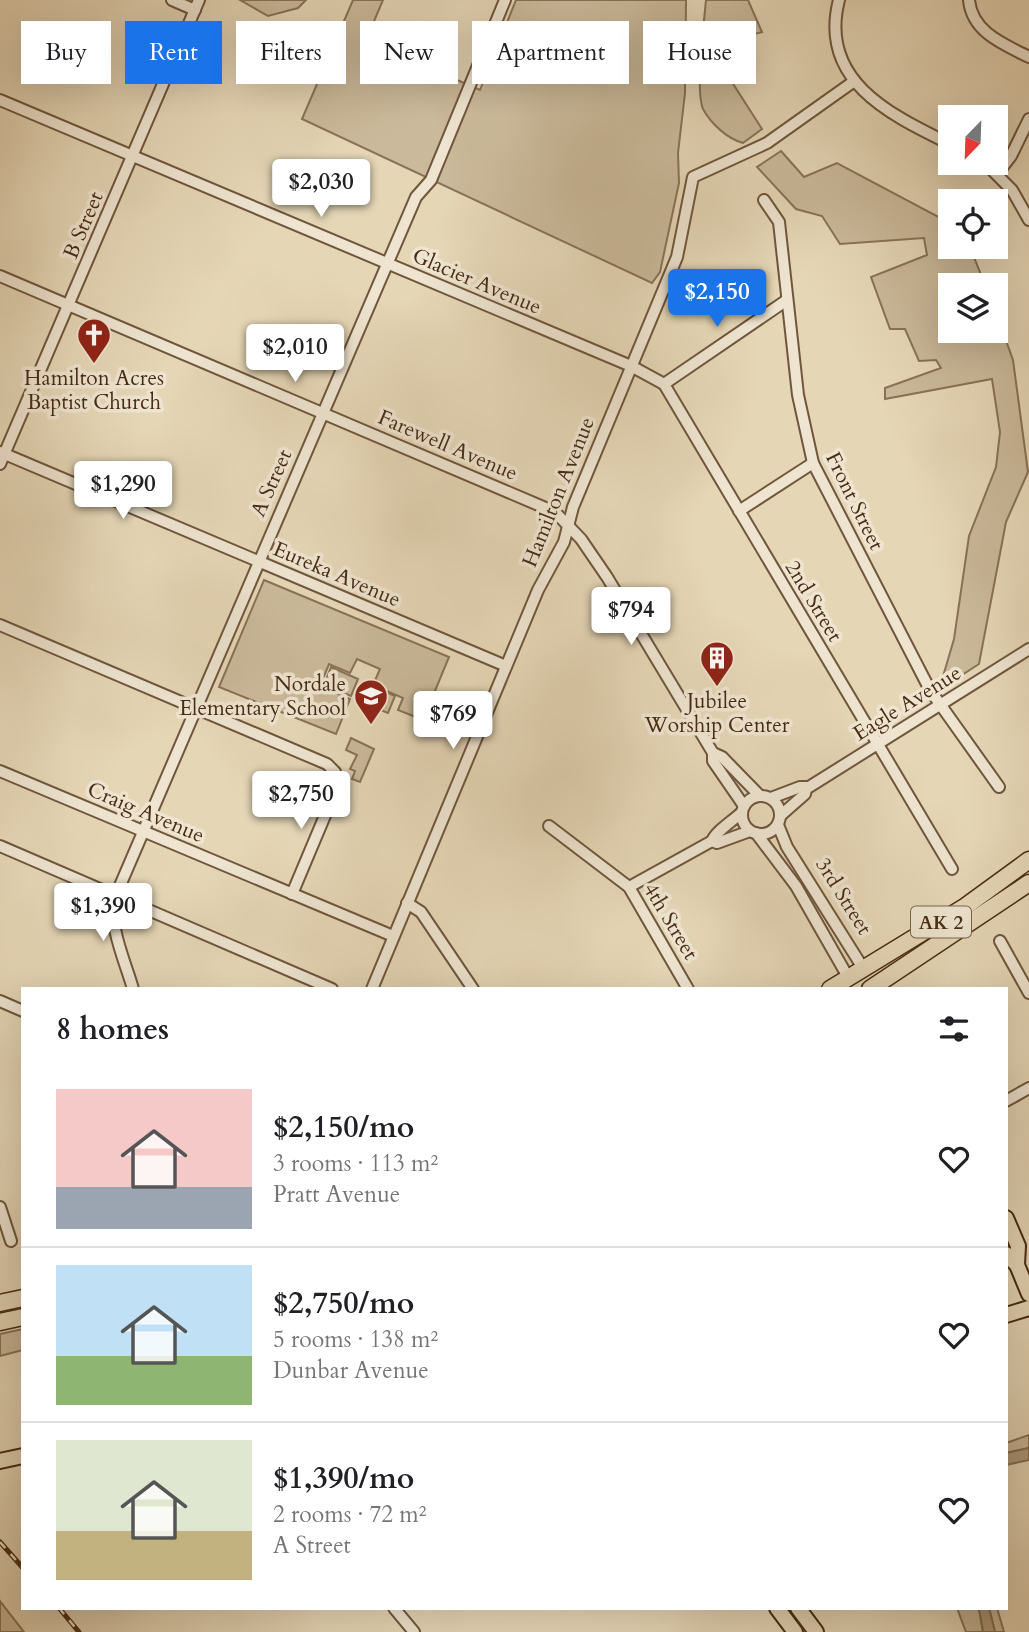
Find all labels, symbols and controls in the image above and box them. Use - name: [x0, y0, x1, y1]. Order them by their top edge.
- chip: Buy: [21, 21, 111, 84]
- chip: Rent: [125, 21, 222, 84]
- chip: Filters: [236, 21, 346, 84]
- chip: New: [360, 21, 458, 84]
- chip: Apartment: [472, 21, 629, 84]
- chip: House: [643, 21, 756, 84]
- north arrow: [938, 105, 1008, 175]
- map controls: [938, 105, 1008, 343]
- pin: $2,030: [264, 160, 378, 219]
- text: $2,030: [288, 166, 354, 197]
- street label: B Street: [56, 187, 111, 263]
- button: locate: [938, 189, 1008, 259]
- street label: Glacier Avenue: [408, 241, 546, 322]
- pin: $2,150: [660, 270, 774, 329]
- button: layers: [938, 273, 1008, 343]
- text: $2,150: [684, 276, 750, 307]
- church icon: Hamilton Acres Baptist Church: [75, 316, 113, 365]
- pin: $2,010: [238, 324, 352, 384]
- text: $2,010: [262, 331, 328, 362]
- place label: Hamilton Acres Baptist Church: [24, 364, 164, 417]
- street label: Farewell Avenue: [374, 403, 522, 488]
- street label: Hamilton Avenue: [515, 413, 602, 571]
- street label: A Street: [244, 444, 299, 522]
- street label: Front Street: [818, 447, 891, 555]
- pin: $1,290: [66, 462, 180, 521]
- text: $1,290: [90, 468, 156, 499]
- street label: Eureka Avenue: [269, 535, 405, 614]
- street label: 2nd Street: [778, 555, 849, 648]
- pin: $794: [590, 588, 672, 647]
- text: $794: [607, 594, 655, 625]
- building icon: Jubilee Worship Center: [698, 639, 736, 688]
- street label: Eagle Avenue: [848, 659, 967, 748]
- place label: Nordale Elementary School: [179, 670, 346, 723]
- school or university icon: Nordale Elementary School: [352, 677, 390, 726]
- place label: Jubilee Worship Center: [644, 687, 790, 740]
- pin: $769: [412, 692, 494, 751]
- text: $769: [429, 698, 477, 729]
- pin: $2,750: [244, 772, 358, 831]
- street label: Craig Avenue: [83, 775, 209, 850]
- text: $2,750: [268, 778, 334, 809]
- street label: 3rd Street: [809, 852, 879, 941]
- street label: 4th Street: [636, 877, 705, 966]
- pin: $1,390: [46, 884, 160, 943]
- text: $1,390: [70, 890, 136, 921]
- road number: AK 2: [911, 906, 971, 938]
- text: 8 homes: [56, 1009, 169, 1050]
- icon: filters: [935, 1010, 973, 1048]
- text: $2,150/mo: [273, 1107, 414, 1148]
- icon: home: [112, 1117, 196, 1201]
- icon: heart: [935, 1140, 973, 1178]
- text: 3 rooms · 113 m²: [273, 1148, 438, 1179]
- text: Pratt Avenue: [273, 1179, 400, 1210]
- text: $2,750/mo: [273, 1283, 414, 1324]
- icon: home: [112, 1293, 196, 1377]
- icon: heart: [935, 1316, 973, 1354]
- text: 5 rooms · 138 m²: [273, 1324, 438, 1355]
- text: Dunbar Avenue: [273, 1355, 429, 1386]
- text: $1,390/mo: [273, 1458, 414, 1499]
- icon: home: [112, 1468, 196, 1552]
- icon: heart: [935, 1491, 973, 1529]
- text: 2 rooms · 72 m²: [273, 1499, 426, 1530]
- text: A Street: [273, 1530, 351, 1561]

